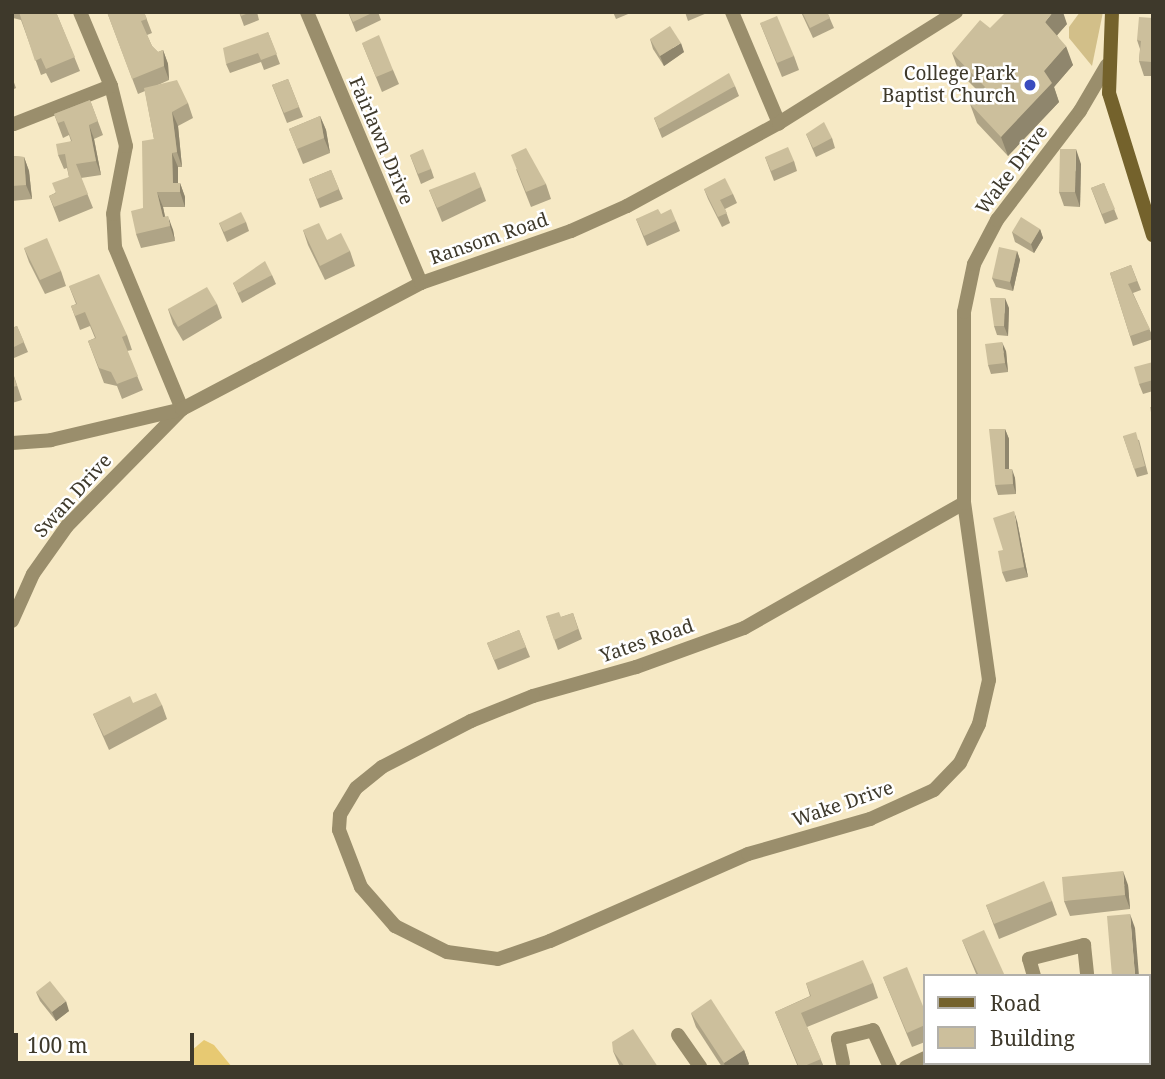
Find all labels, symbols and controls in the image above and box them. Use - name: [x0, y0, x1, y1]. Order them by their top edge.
- place label: College Park Baptist Church: [882, 63, 1016, 107]
- street label: Fairlawn Drive: [344, 74, 418, 208]
- marker: College Park Baptist Church: [1022, 77, 1038, 93]
- street label: Wake Drive: [971, 121, 1053, 219]
- street label: Ransom Road: [427, 208, 551, 270]
- street label: Swan Drive: [30, 450, 116, 542]
- street label: Yates Road: [597, 614, 697, 668]
- street label: Wake Drive: [790, 776, 896, 832]
- legend: [923, 974, 1151, 1065]
- text: Road: [990, 989, 1041, 1017]
- scale bar: [18, 1020, 198, 1064]
- text: Building: [990, 1024, 1075, 1052]
- text: 100 m: [27, 1031, 88, 1059]

